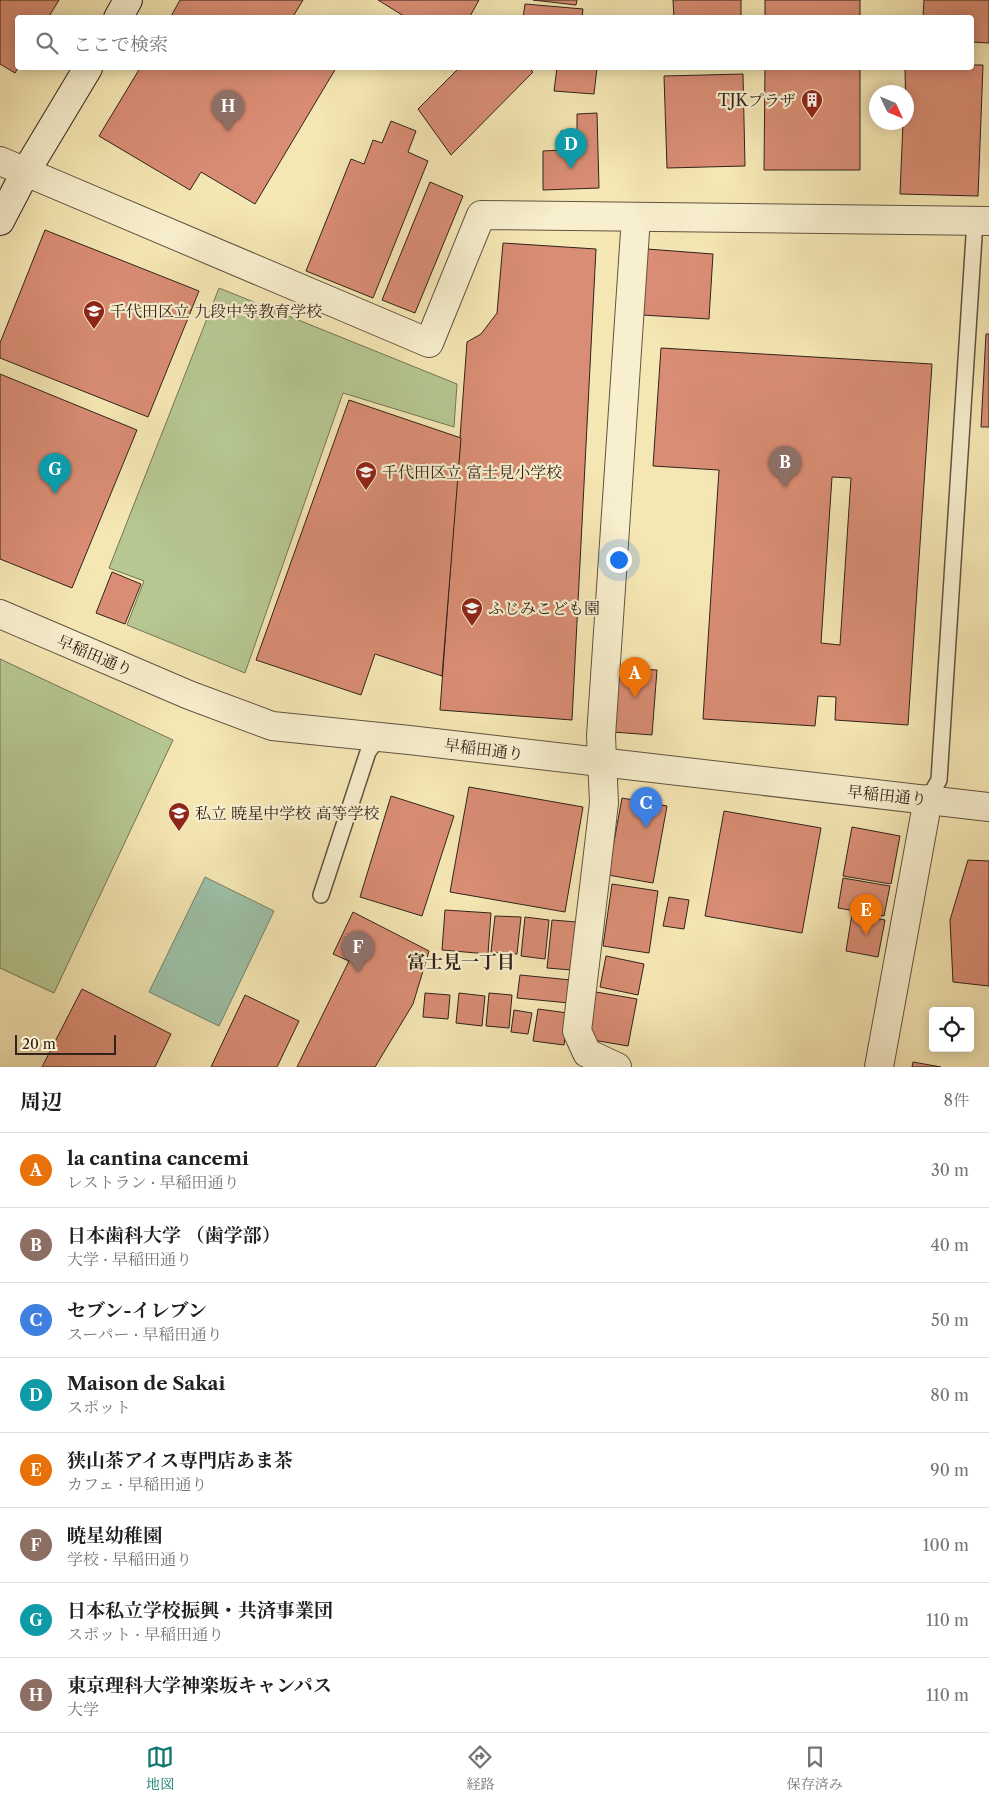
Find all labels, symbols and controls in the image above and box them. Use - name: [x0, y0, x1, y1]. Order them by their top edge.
- search box: [15, 15, 974, 70]
- icon: search: [33, 29, 61, 57]
- text: ここで検索: [73, 33, 168, 56]
- north arrow: [869, 85, 914, 130]
- building icon: TJKプラザ: [800, 88, 824, 119]
- pin: H: [212, 90, 244, 131]
- place label: TJKプラザ: [718, 90, 796, 110]
- pin: D: [555, 128, 587, 169]
- school or university icon: 千代田区立 九段中等教育学校: [82, 299, 106, 330]
- place label: 千代田区立 九段中等教育学校: [110, 301, 322, 321]
- pin: B: [769, 446, 801, 487]
- pin: G: [39, 453, 71, 494]
- school or university icon: 千代田区立 富士見小学校: [354, 460, 378, 491]
- place label: 千代田区立 富士見小学校: [382, 462, 562, 482]
- your location: [606, 547, 632, 573]
- school or university icon: ふじみこども園: [460, 596, 484, 627]
- place label: ふじみこども園: [488, 598, 600, 618]
- street label: 早稲田通り: [54, 630, 136, 680]
- pin: A: [619, 657, 651, 698]
- street label: 早稲田通り: [443, 734, 525, 764]
- street label: 早稲田通り: [846, 781, 928, 809]
- pin: C: [630, 787, 662, 828]
- school or university icon: 私立 暁星中学校 高等学校: [167, 801, 191, 832]
- place label: 私立 暁星中学校 高等学校: [195, 803, 380, 823]
- pin: E: [850, 894, 882, 935]
- pin: F: [342, 931, 374, 972]
- district label: 富士見一丁目: [407, 951, 515, 973]
- map controls: [929, 1007, 974, 1052]
- button: locate: [929, 1007, 974, 1052]
- scale bar: [15, 1032, 116, 1055]
- text: 20 m: [22, 1035, 56, 1053]
- text: 周辺: [20, 1089, 62, 1114]
- text: 8件: [944, 1090, 969, 1110]
- text: la cantina cancemi: [67, 1147, 249, 1170]
- text: A: [30, 1160, 42, 1180]
- text: 30 m: [931, 1160, 969, 1180]
- text: レストラン · 早稲田通り: [67, 1172, 240, 1192]
- text: 日本歯科大学 （歯学部）: [67, 1224, 281, 1247]
- text: B: [30, 1235, 42, 1255]
- text: 40 m: [930, 1235, 969, 1255]
- text: 大学 · 早稲田通り: [67, 1249, 192, 1269]
- text: セブン-イレブン: [67, 1299, 207, 1322]
- text: C: [30, 1310, 42, 1330]
- text: 50 m: [931, 1310, 969, 1330]
- text: スーパー · 早稲田通り: [67, 1324, 222, 1344]
- text: Maison de Sakai: [67, 1372, 225, 1395]
- text: D: [29, 1385, 43, 1405]
- text: 80 m: [930, 1385, 969, 1405]
- text: スポット: [67, 1397, 131, 1417]
- text: 狭山茶アイス専門店あま茶: [67, 1449, 293, 1472]
- text: E: [30, 1460, 42, 1480]
- text: 90 m: [930, 1460, 969, 1480]
- text: カフェ · 早稲田通り: [67, 1474, 207, 1494]
- text: 暁星幼稚園: [67, 1524, 162, 1547]
- text: F: [31, 1535, 41, 1555]
- text: 100 m: [923, 1535, 969, 1555]
- text: 学校 · 早稲田通り: [67, 1549, 192, 1569]
- text: 日本私立学校振興・共済事業団: [67, 1599, 333, 1622]
- text: G: [29, 1610, 43, 1630]
- text: 110 m: [926, 1610, 969, 1630]
- text: スポット · 早稲田通り: [67, 1624, 224, 1644]
- text: 東京理科大学神楽坂キャンパス: [67, 1674, 332, 1697]
- text: H: [29, 1685, 43, 1705]
- text: 110 m: [926, 1685, 969, 1705]
- text: 大学: [67, 1699, 99, 1719]
- tab: 地図: [146, 1743, 174, 1793]
- tab: 経路: [466, 1743, 494, 1793]
- tab: 保存済み: [787, 1743, 843, 1793]

